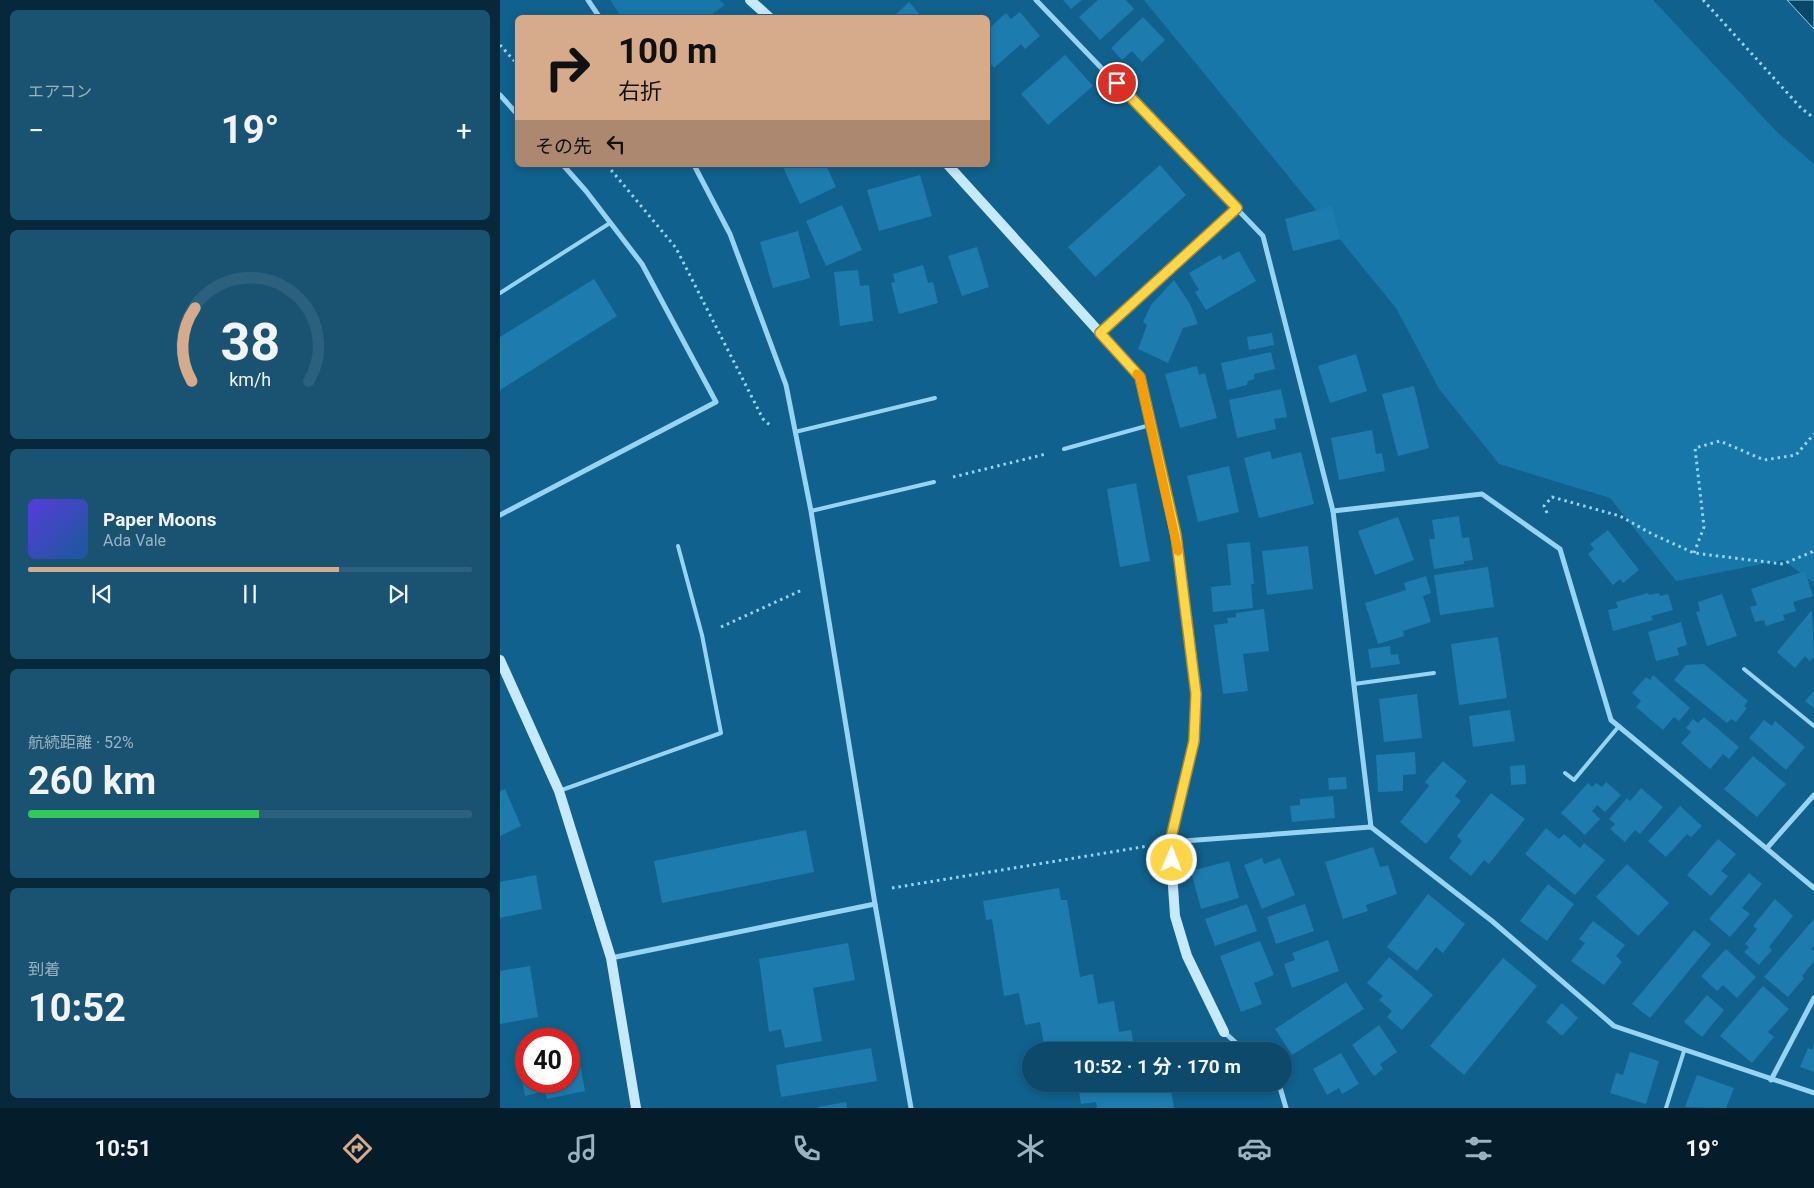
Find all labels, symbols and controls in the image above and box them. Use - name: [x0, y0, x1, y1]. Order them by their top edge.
- text: 100 m: [618, 31, 717, 72]
- icon: right: [535, 35, 600, 100]
- pin: [1096, 62, 1138, 104]
- icon: arrive: [1103, 69, 1131, 97]
- text: 右折: [618, 79, 662, 104]
- text: エアコン: [28, 82, 92, 101]
- text: 19°: [221, 108, 279, 152]
- text: −: [28, 114, 44, 147]
- text: +: [456, 114, 472, 147]
- icon: left: [602, 130, 630, 158]
- text: その先: [535, 135, 592, 158]
- text: 38: [220, 312, 280, 373]
- text: km/h: [229, 369, 271, 390]
- text: Paper Moons: [103, 508, 216, 531]
- text: Ada Vale: [103, 531, 166, 550]
- icon: previous: [88, 580, 116, 608]
- icon: pause: [236, 580, 264, 608]
- icon: next: [384, 580, 412, 608]
- text: 航続距離 · 52%: [28, 733, 134, 752]
- text: 260 km: [28, 759, 156, 803]
- position arrow: [1145, 833, 1197, 885]
- text: 到着: [28, 960, 60, 979]
- text: 10:52: [28, 986, 126, 1030]
- speed limit sign: 40: [515, 1028, 580, 1093]
- text: 10:52 · 1 分 · 170 m: [1073, 1055, 1241, 1078]
- icon: directions: [340, 1131, 375, 1166]
- icon: music: [565, 1131, 600, 1166]
- icon: phone: [789, 1131, 824, 1166]
- icon: climate: [1013, 1131, 1048, 1166]
- icon: car: [1237, 1131, 1272, 1166]
- icon: filters: [1461, 1131, 1496, 1166]
- text: 10:51: [95, 1136, 151, 1161]
- text: 19°: [1685, 1136, 1719, 1161]

